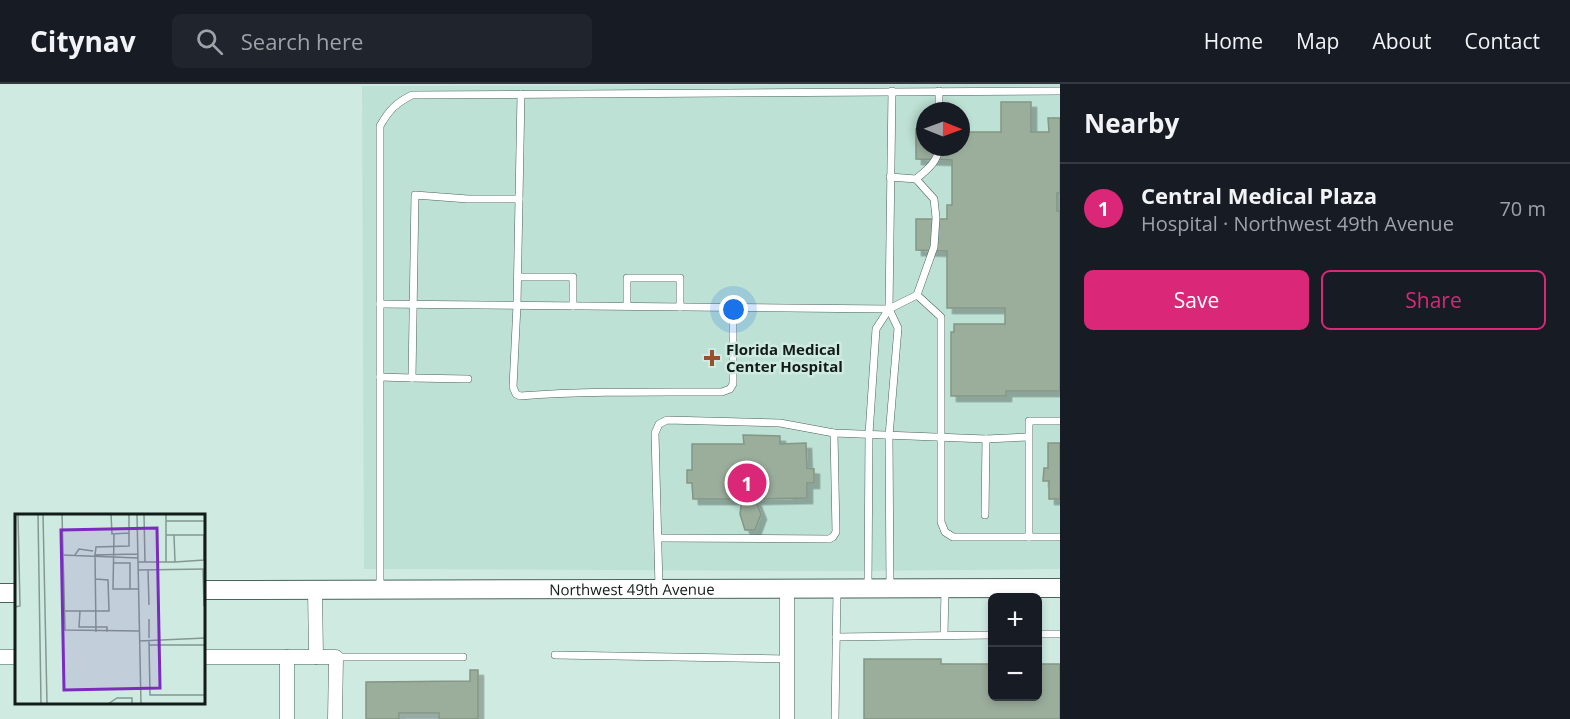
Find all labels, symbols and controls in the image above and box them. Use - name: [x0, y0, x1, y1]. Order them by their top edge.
- search box: [172, 14, 592, 68]
- text: Citynav: [30, 22, 136, 60]
- icon: search: [193, 25, 226, 58]
- text: Search here: [241, 26, 363, 56]
- text: Home: [1204, 27, 1263, 55]
- text: Map: [1296, 27, 1339, 55]
- text: About: [1372, 27, 1432, 55]
- text: Contact: [1465, 27, 1540, 55]
- north arrow: [916, 102, 970, 156]
- text: Nearby: [1084, 105, 1179, 141]
- text: Central Medical Plaza: [1141, 180, 1377, 210]
- text: 1: [1098, 195, 1109, 222]
- text: 70 m: [1499, 195, 1546, 222]
- text: Hospital · Northwest 49th Avenue: [1141, 210, 1454, 237]
- button: Save: [1084, 270, 1309, 330]
- button: Share: [1321, 270, 1546, 330]
- your location: [719, 295, 748, 324]
- place label: Florida Medical Center Hospital: [726, 339, 843, 376]
- marker: Florida Medical Center Hospital: [703, 349, 721, 367]
- pin: 1: [728, 460, 766, 506]
- inset map: [15, 514, 206, 704]
- street label: Northwest 49th Avenue: [549, 579, 715, 599]
- map controls: [988, 593, 1042, 701]
- button: +: [988, 593, 1042, 647]
- button: −: [988, 647, 1042, 701]

